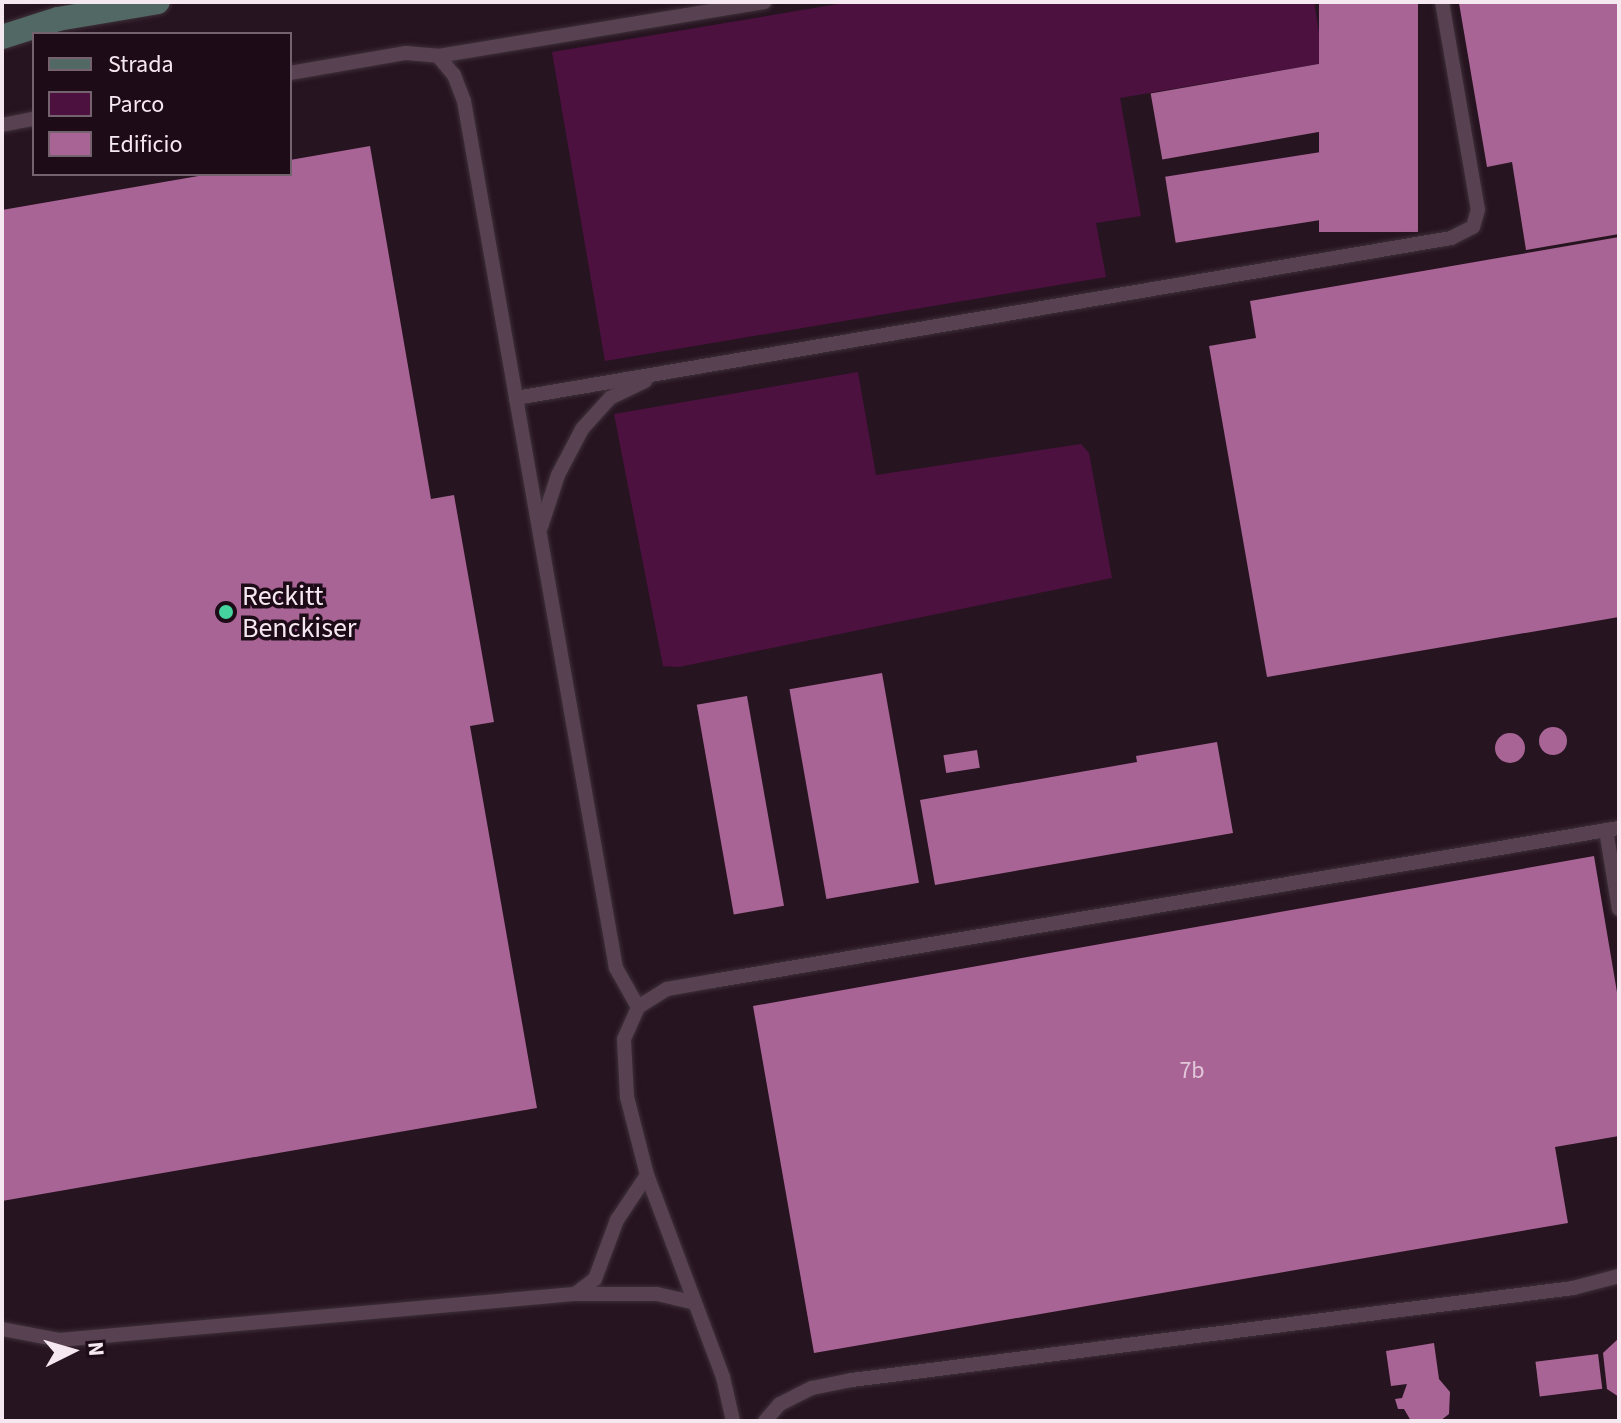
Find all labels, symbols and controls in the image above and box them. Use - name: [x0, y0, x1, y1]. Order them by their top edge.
- legend: [32, 32, 292, 176]
- text: Strada: [108, 47, 174, 82]
- text: Parco: [108, 87, 164, 122]
- text: Edificio: [108, 127, 182, 162]
- place label: Reckitt Benckiser: [242, 579, 357, 645]
- marker: Reckitt Benckiser: [217, 603, 235, 621]
- house number: 7b: [1179, 1057, 1205, 1085]
- north arrow: [32, 1311, 112, 1391]
- text: N: [79, 1340, 112, 1358]

